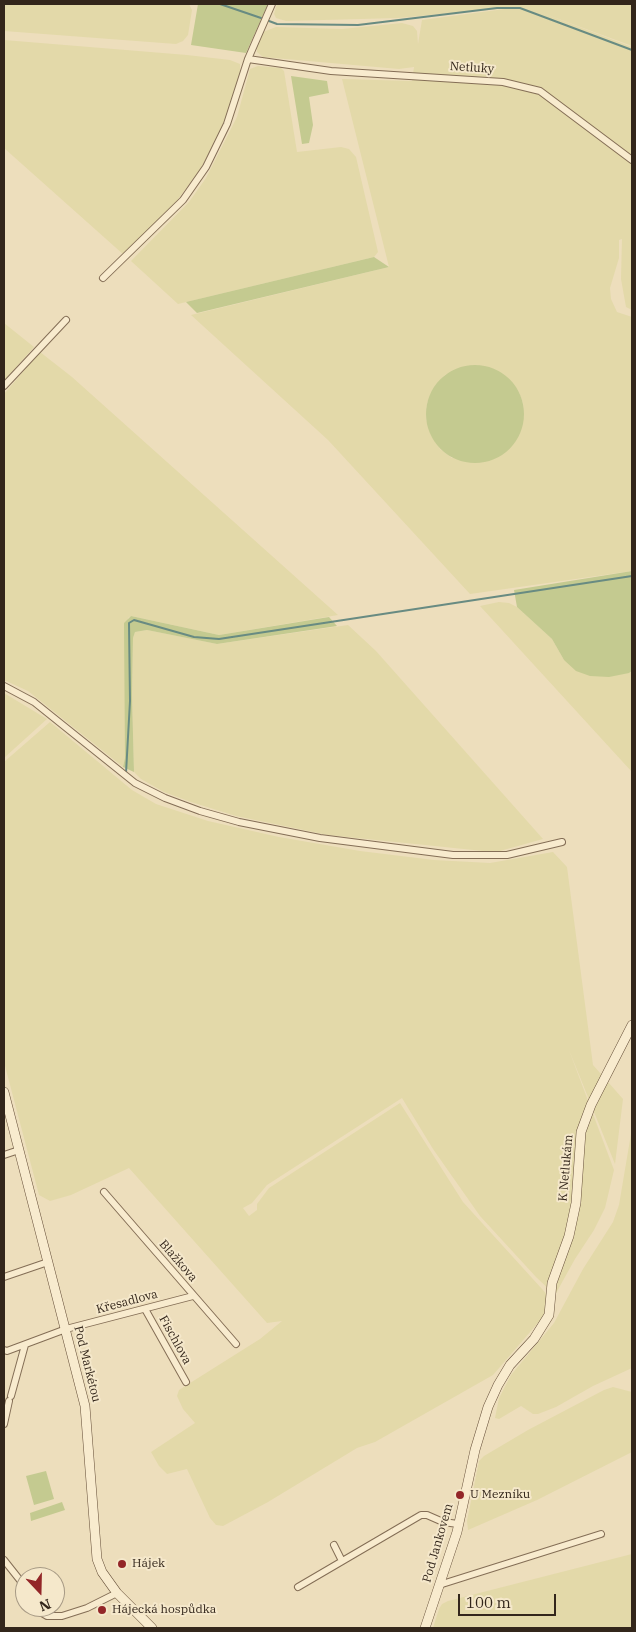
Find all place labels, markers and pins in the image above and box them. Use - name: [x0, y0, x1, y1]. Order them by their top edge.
- place label: U Mezníku: [470, 1488, 530, 1502]
- marker: U Mezníku: [454, 1489, 466, 1501]
- place label: Hájek: [132, 1557, 165, 1571]
- marker: Hájek: [116, 1558, 128, 1570]
- place label: Hájecká hospůdka: [112, 1603, 216, 1617]
- marker: Hájecká hospůdka: [96, 1604, 108, 1616]

